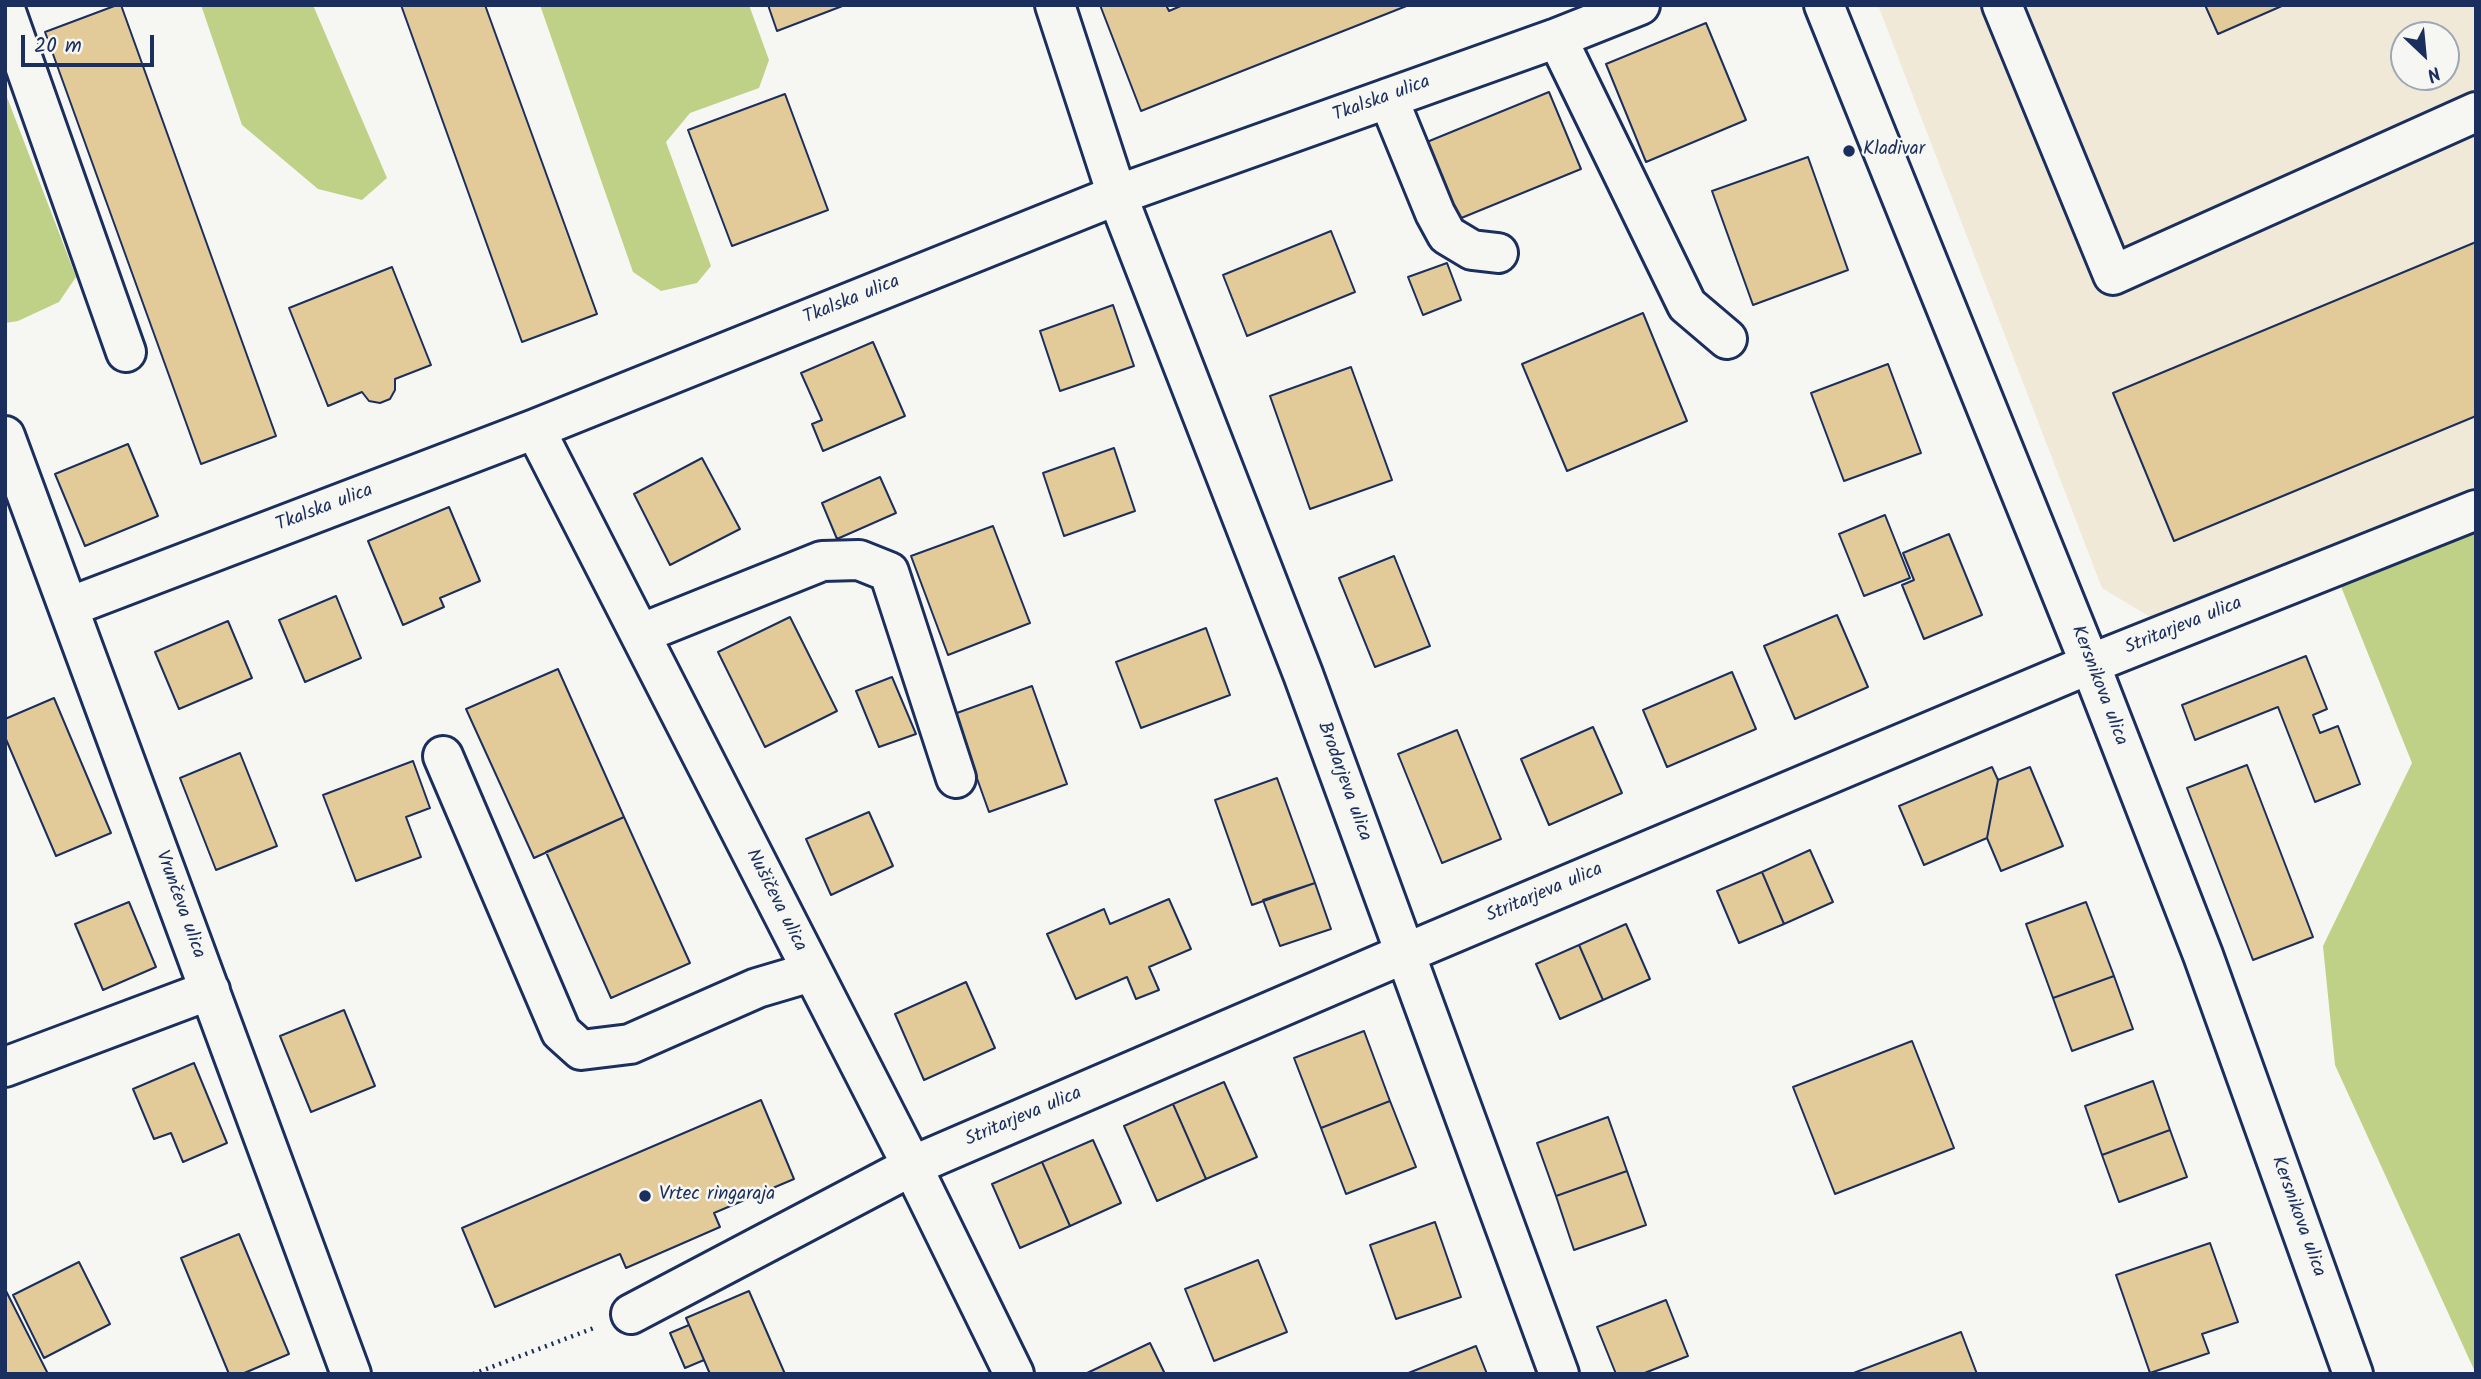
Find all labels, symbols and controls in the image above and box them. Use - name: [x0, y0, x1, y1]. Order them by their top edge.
- scale bar: [24, 21, 158, 65]
- north arrow: [2390, 21, 2460, 91]
- text: 20 m: [34, 30, 82, 63]
- text: N: [2421, 57, 2445, 89]
- street label: Tkalska ulica: [1330, 72, 1434, 128]
- place label: Kladivar: [1863, 140, 1925, 162]
- marker: Kladivar: [1841, 143, 1857, 159]
- street label: Tkalska ulica: [801, 271, 903, 331]
- street label: Tkalska ulica: [273, 480, 377, 538]
- street label: Stritarjeva ulica: [2122, 593, 2246, 661]
- street label: Kersnikova ulica: [2065, 623, 2131, 749]
- street label: Brodarjeva ulica: [1311, 719, 1375, 845]
- street label: Nušičeva ulica: [739, 846, 811, 956]
- street label: Vrunčeva ulica: [149, 848, 209, 962]
- street label: Stritarjeva ulica: [1483, 859, 1607, 929]
- street label: Stritarjeva ulica: [962, 1083, 1086, 1153]
- street label: Kersnikova ulica: [2265, 1154, 2329, 1280]
- place label: Vrtec ringaraja: [659, 1185, 775, 1207]
- marker: Vrtec ringaraja: [637, 1188, 653, 1204]

